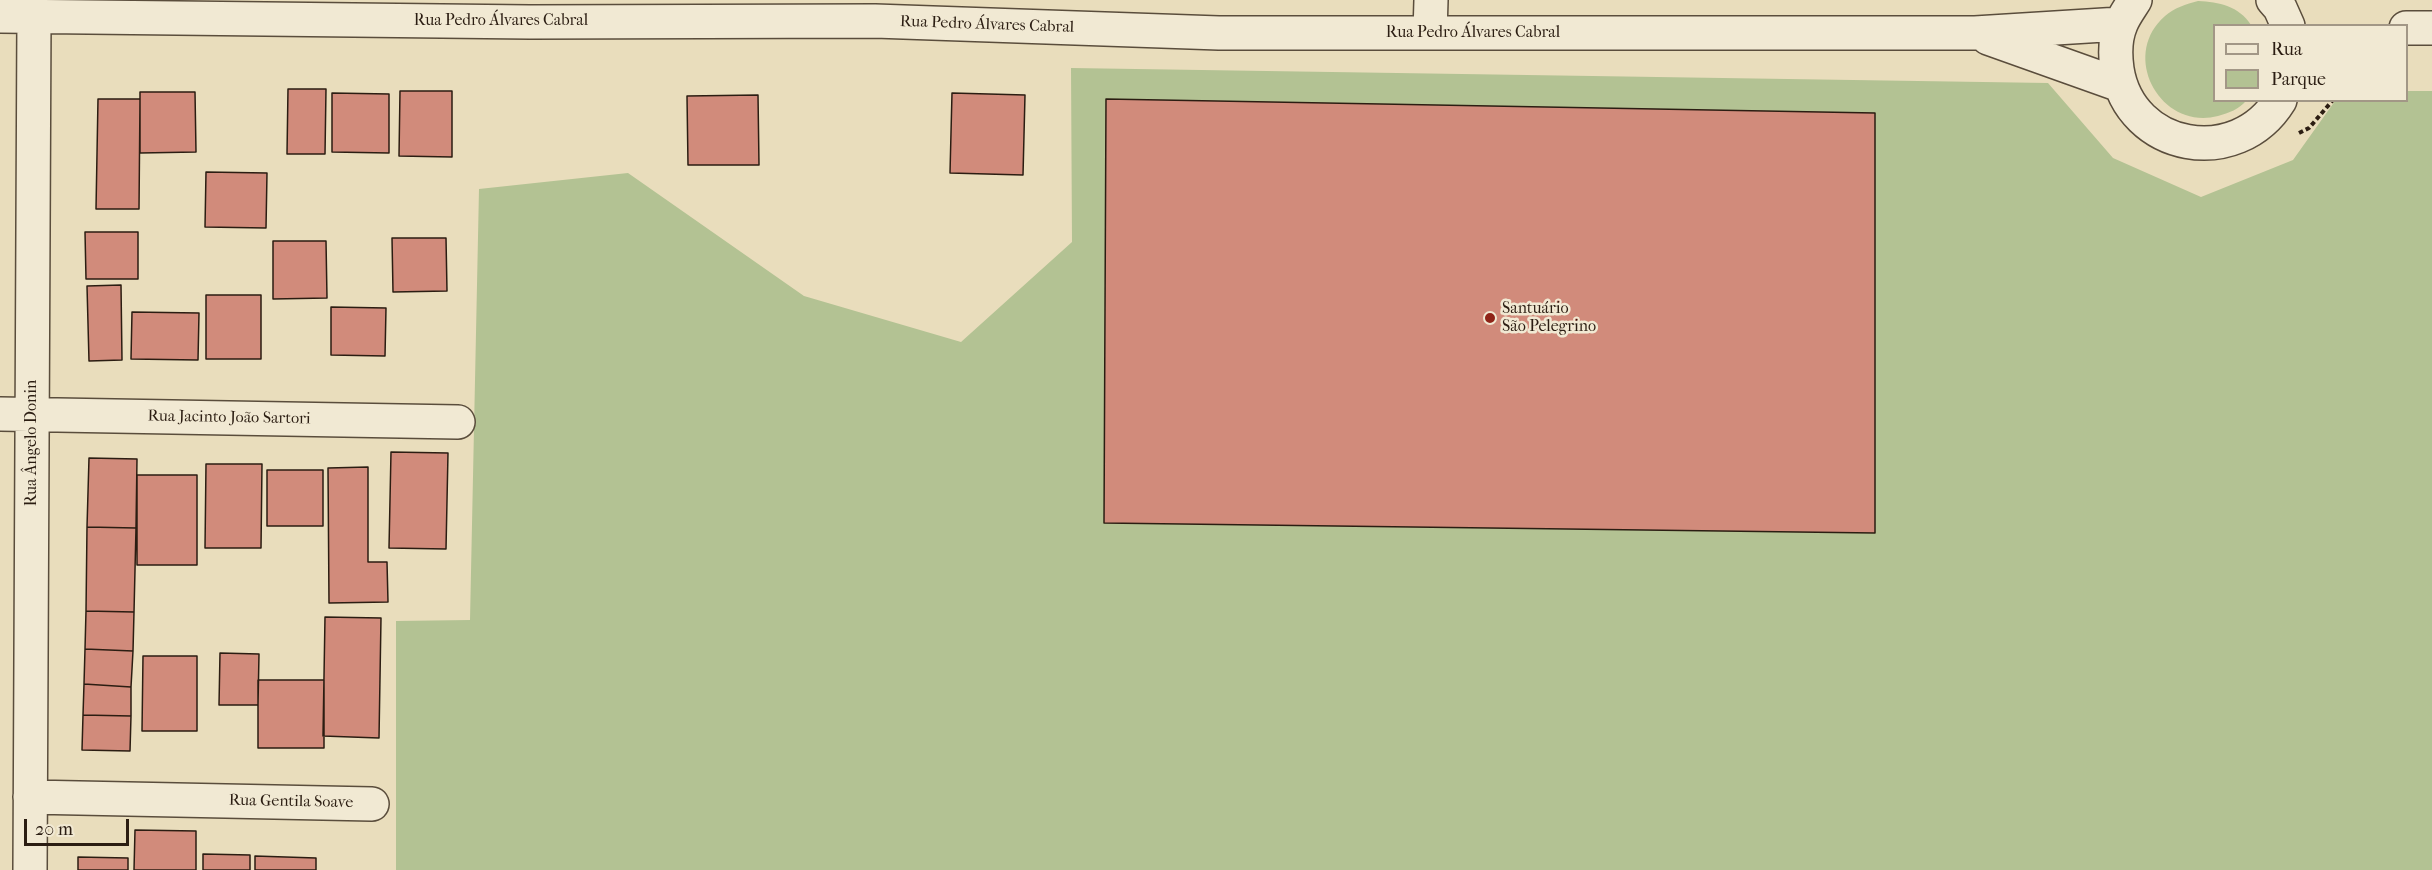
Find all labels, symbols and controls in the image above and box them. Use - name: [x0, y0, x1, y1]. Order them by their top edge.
- street label: Rua Pedro Álvares Cabral: [414, 11, 588, 31]
- street label: Rua Pedro Álvares Cabral: [900, 12, 1074, 38]
- street label: Rua Pedro Álvares Cabral: [1386, 23, 1560, 43]
- legend: [2213, 24, 2408, 102]
- text: Rua: [2271, 39, 2302, 60]
- text: Parque: [2271, 69, 2326, 90]
- place label: Santuário São Pelegrino: [1502, 299, 1596, 337]
- marker: Santuário São Pelegrino: [1483, 311, 1497, 325]
- street label: Rua Ângelo Donin: [22, 380, 42, 506]
- street label: Rua Jacinto João Sartori: [147, 407, 311, 429]
- street label: Rua Gentila Soave: [229, 791, 353, 813]
- scale bar: [27, 807, 132, 845]
- text: 20 m: [35, 819, 73, 840]

